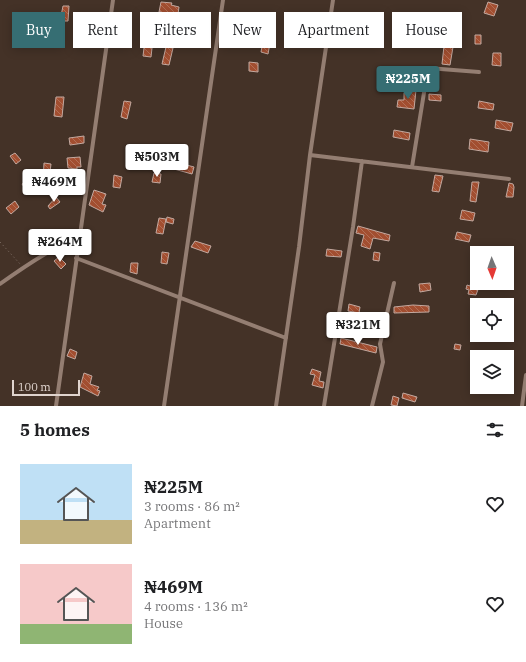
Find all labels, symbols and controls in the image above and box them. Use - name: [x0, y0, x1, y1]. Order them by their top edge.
- chip: Buy: [12, 12, 65, 48]
- chip: Rent: [73, 12, 132, 48]
- chip: Filters: [140, 12, 211, 48]
- chip: New: [219, 12, 276, 48]
- chip: Apartment: [284, 12, 384, 48]
- chip: House: [392, 12, 462, 48]
- pin: ₦225M: [380, 66, 436, 100]
- text: ₦225M: [385, 70, 431, 87]
- pin: ₦503M: [129, 144, 185, 178]
- text: ₦503M: [134, 148, 180, 165]
- pin: ₦469M: [26, 169, 82, 203]
- text: ₦469M: [31, 173, 77, 190]
- pin: ₦264M: [32, 229, 88, 263]
- text: ₦264M: [37, 233, 83, 250]
- north arrow: [470, 246, 514, 290]
- map controls: [470, 246, 514, 394]
- button: locate: [470, 298, 514, 342]
- pin: ₦321M: [330, 312, 386, 346]
- text: ₦321M: [335, 316, 381, 333]
- button: layers: [470, 350, 514, 394]
- scale bar: [12, 378, 80, 397]
- text: 100 m: [18, 380, 51, 394]
- text: 5 homes: [20, 419, 90, 441]
- icon: filters: [484, 419, 506, 441]
- text: ₦225M: [144, 476, 203, 498]
- icon: home: [52, 480, 100, 528]
- icon: heart: [484, 493, 506, 515]
- text: 3 rooms · 86 m²: [144, 498, 240, 515]
- text: Apartment: [144, 515, 211, 532]
- text: ₦469M: [144, 576, 203, 598]
- icon: home: [52, 580, 100, 628]
- icon: heart: [484, 593, 506, 615]
- text: 4 rooms · 136 m²: [144, 598, 248, 615]
- text: House: [144, 615, 183, 632]

